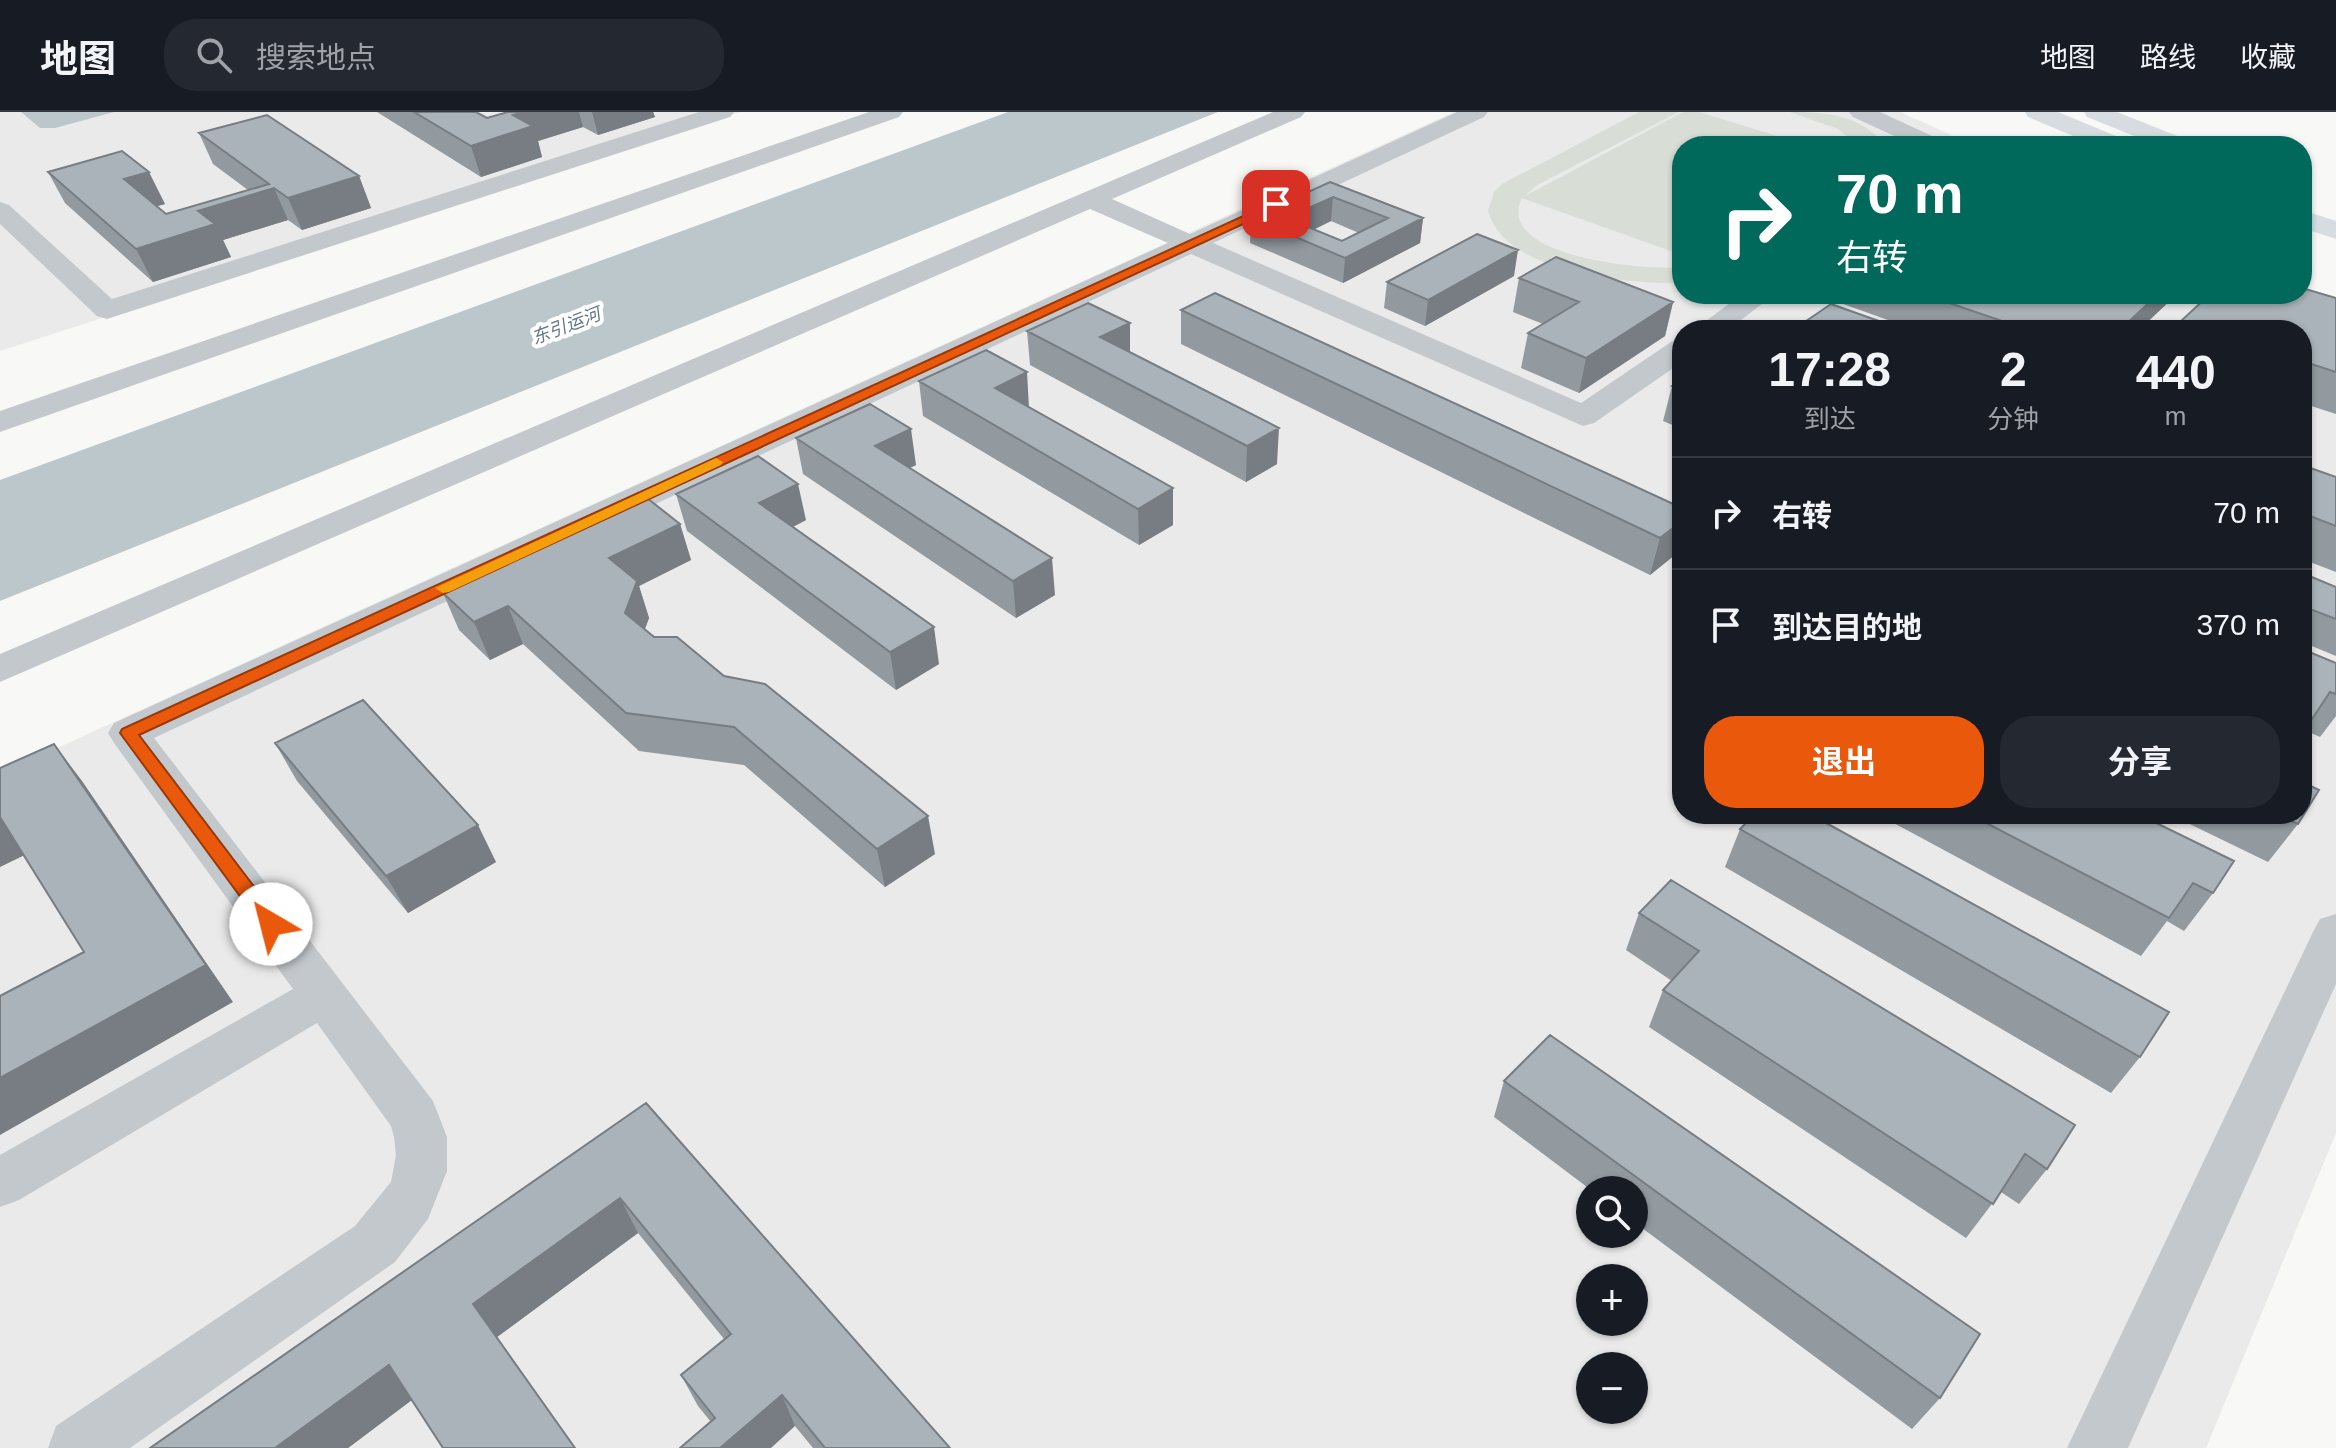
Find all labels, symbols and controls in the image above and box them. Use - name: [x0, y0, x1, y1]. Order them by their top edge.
- search box: [164, 19, 724, 91]
- icon: search: [192, 33, 236, 77]
- text: 地图: [40, 38, 116, 80]
- text: 搜索地点: [256, 41, 376, 74]
- text: 地图: [2040, 42, 2096, 73]
- text: 路线: [2140, 42, 2196, 73]
- text: 收藏: [2240, 42, 2296, 73]
- text: 70 m: [1836, 162, 1964, 225]
- icon: right: [1704, 168, 1808, 272]
- pin: [1242, 170, 1310, 238]
- icon: arrive: [1254, 182, 1298, 226]
- text: 右转: [1836, 237, 1908, 278]
- water label: 东引运河: [529, 303, 606, 348]
- text: 17:28: [1768, 343, 1891, 396]
- text: 2: [2000, 343, 2027, 396]
- text: 440: [2136, 346, 2216, 399]
- text: m: [2165, 401, 2187, 431]
- text: 到达: [1804, 404, 1856, 434]
- text: 分钟: [1987, 404, 2039, 434]
- icon: right: [1704, 491, 1748, 535]
- text: 70 m: [2213, 496, 2280, 529]
- text: 右转: [1772, 499, 1832, 532]
- icon: arrive: [1704, 603, 1748, 647]
- text: 370 m: [2197, 608, 2280, 641]
- text: 到达目的地: [1772, 611, 1922, 644]
- button: 退出: [1704, 716, 1984, 808]
- button: 分享: [2000, 716, 2280, 808]
- position arrow: [229, 882, 313, 966]
- map controls: [1576, 1176, 1648, 1424]
- button: search: [1576, 1176, 1648, 1248]
- button: +: [1576, 1264, 1648, 1336]
- button: −: [1576, 1352, 1648, 1424]

